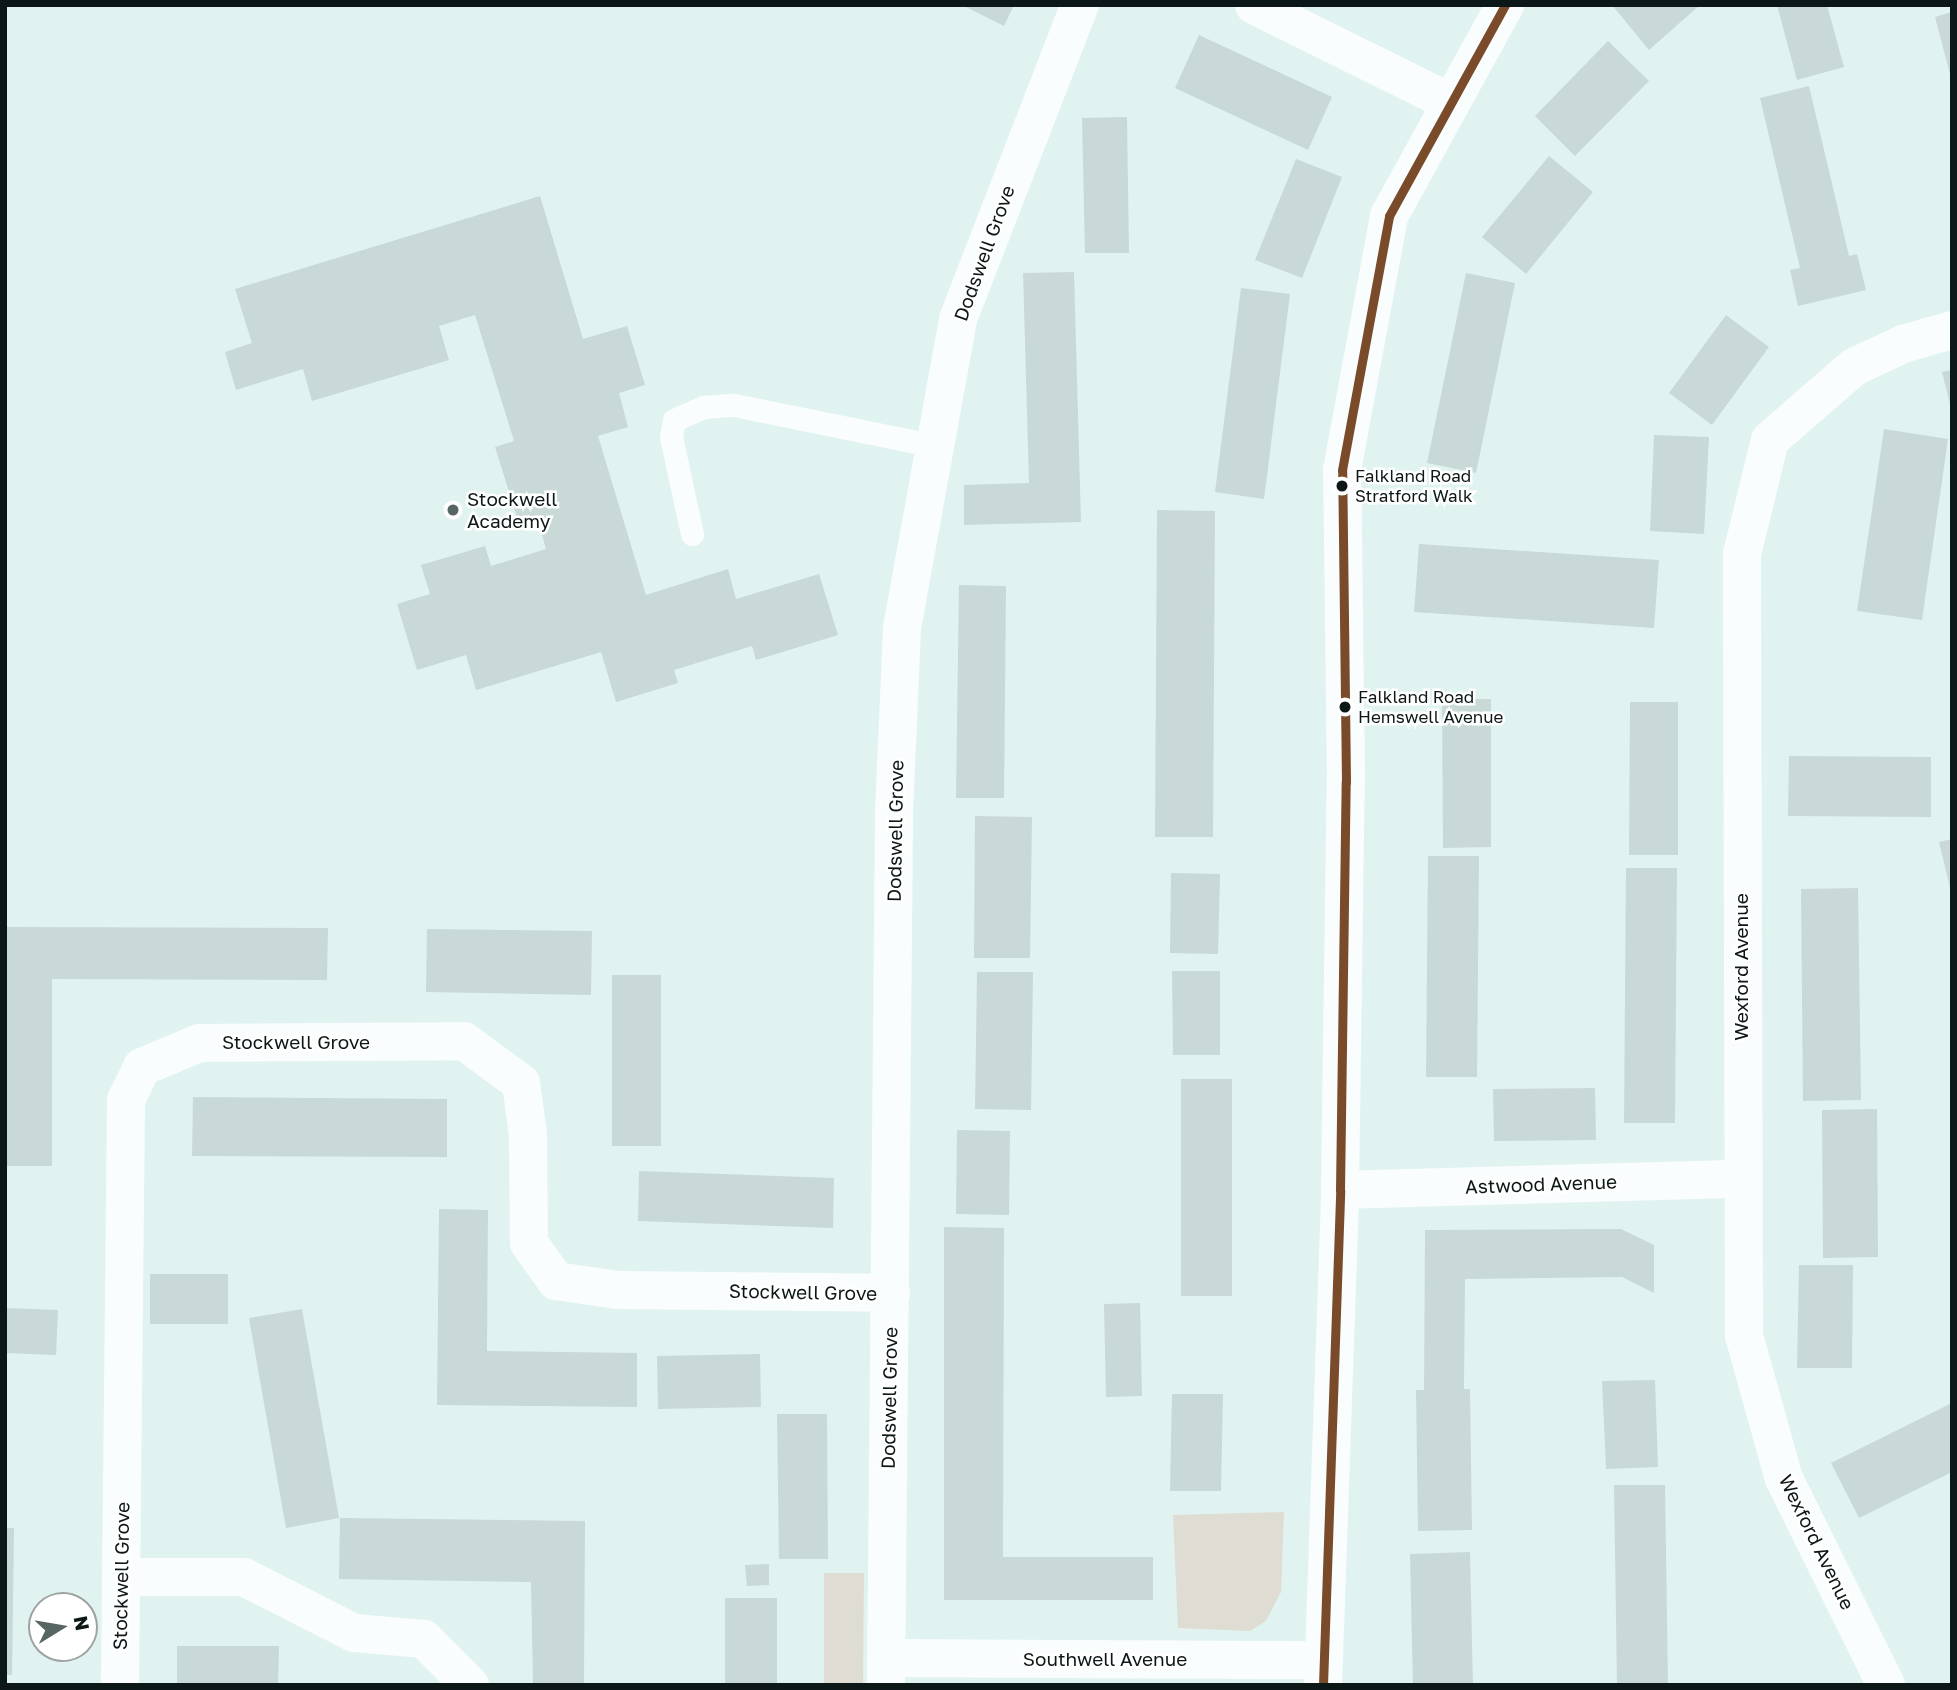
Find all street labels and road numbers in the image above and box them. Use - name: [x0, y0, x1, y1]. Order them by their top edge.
- street label: Dodswell Grove: [949, 182, 1019, 324]
- street label: Dodswell Grove: [882, 760, 908, 902]
- street label: Wexford Avenue: [1730, 893, 1752, 1041]
- street label: Stockwell Grove: [222, 1031, 370, 1053]
- street label: Astwood Avenue: [1465, 1170, 1617, 1198]
- street label: Stockwell Grove: [729, 1279, 877, 1305]
- street label: Dodswell Grove: [876, 1327, 902, 1469]
- street label: Wexford Avenue: [1774, 1471, 1860, 1613]
- street label: Stockwell Grove: [108, 1502, 134, 1650]
- street label: Southwell Avenue: [1023, 1648, 1187, 1670]

